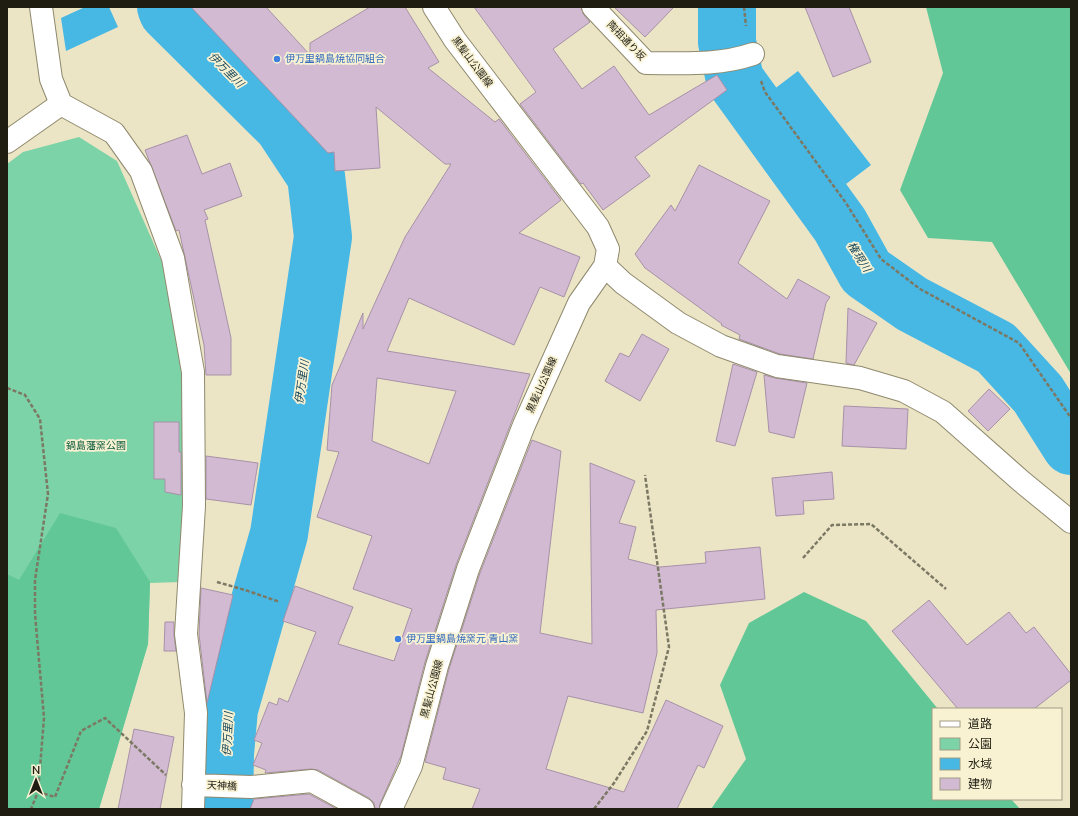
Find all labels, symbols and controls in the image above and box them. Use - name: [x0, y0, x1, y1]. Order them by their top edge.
- street label: 陶祖通り坂: [604, 18, 648, 64]
- street label: 黒髪山公園線: [448, 34, 496, 90]
- water label: 伊万里川: [205, 49, 248, 92]
- place label: 伊万里鍋島焼協同組合: [285, 52, 385, 66]
- marker: 伊万里鍋島焼協同組合: [272, 54, 282, 64]
- water label: 権現川: [844, 239, 875, 276]
- street label: 黒髪山公園線: [523, 355, 561, 415]
- water label: 伊万里川: [292, 358, 313, 405]
- park label: 鍋島藩窯公園: [66, 439, 126, 453]
- place label: 伊万里鍋島焼窯元 青山窯: [406, 632, 519, 646]
- marker: 伊万里鍋島焼窯元 青山窯: [393, 634, 403, 644]
- street label: 黒髪山公園線: [417, 658, 447, 720]
- legend: [932, 708, 1062, 800]
- water label: 伊万里川: [219, 711, 237, 756]
- text: 道路: [968, 716, 992, 732]
- text: 公園: [968, 736, 992, 752]
- text: 水域: [968, 756, 992, 772]
- north arrow: [16, 760, 56, 800]
- text: N: [32, 763, 40, 778]
- text: 建物: [968, 776, 992, 792]
- street label: 天神橋: [207, 778, 237, 794]

